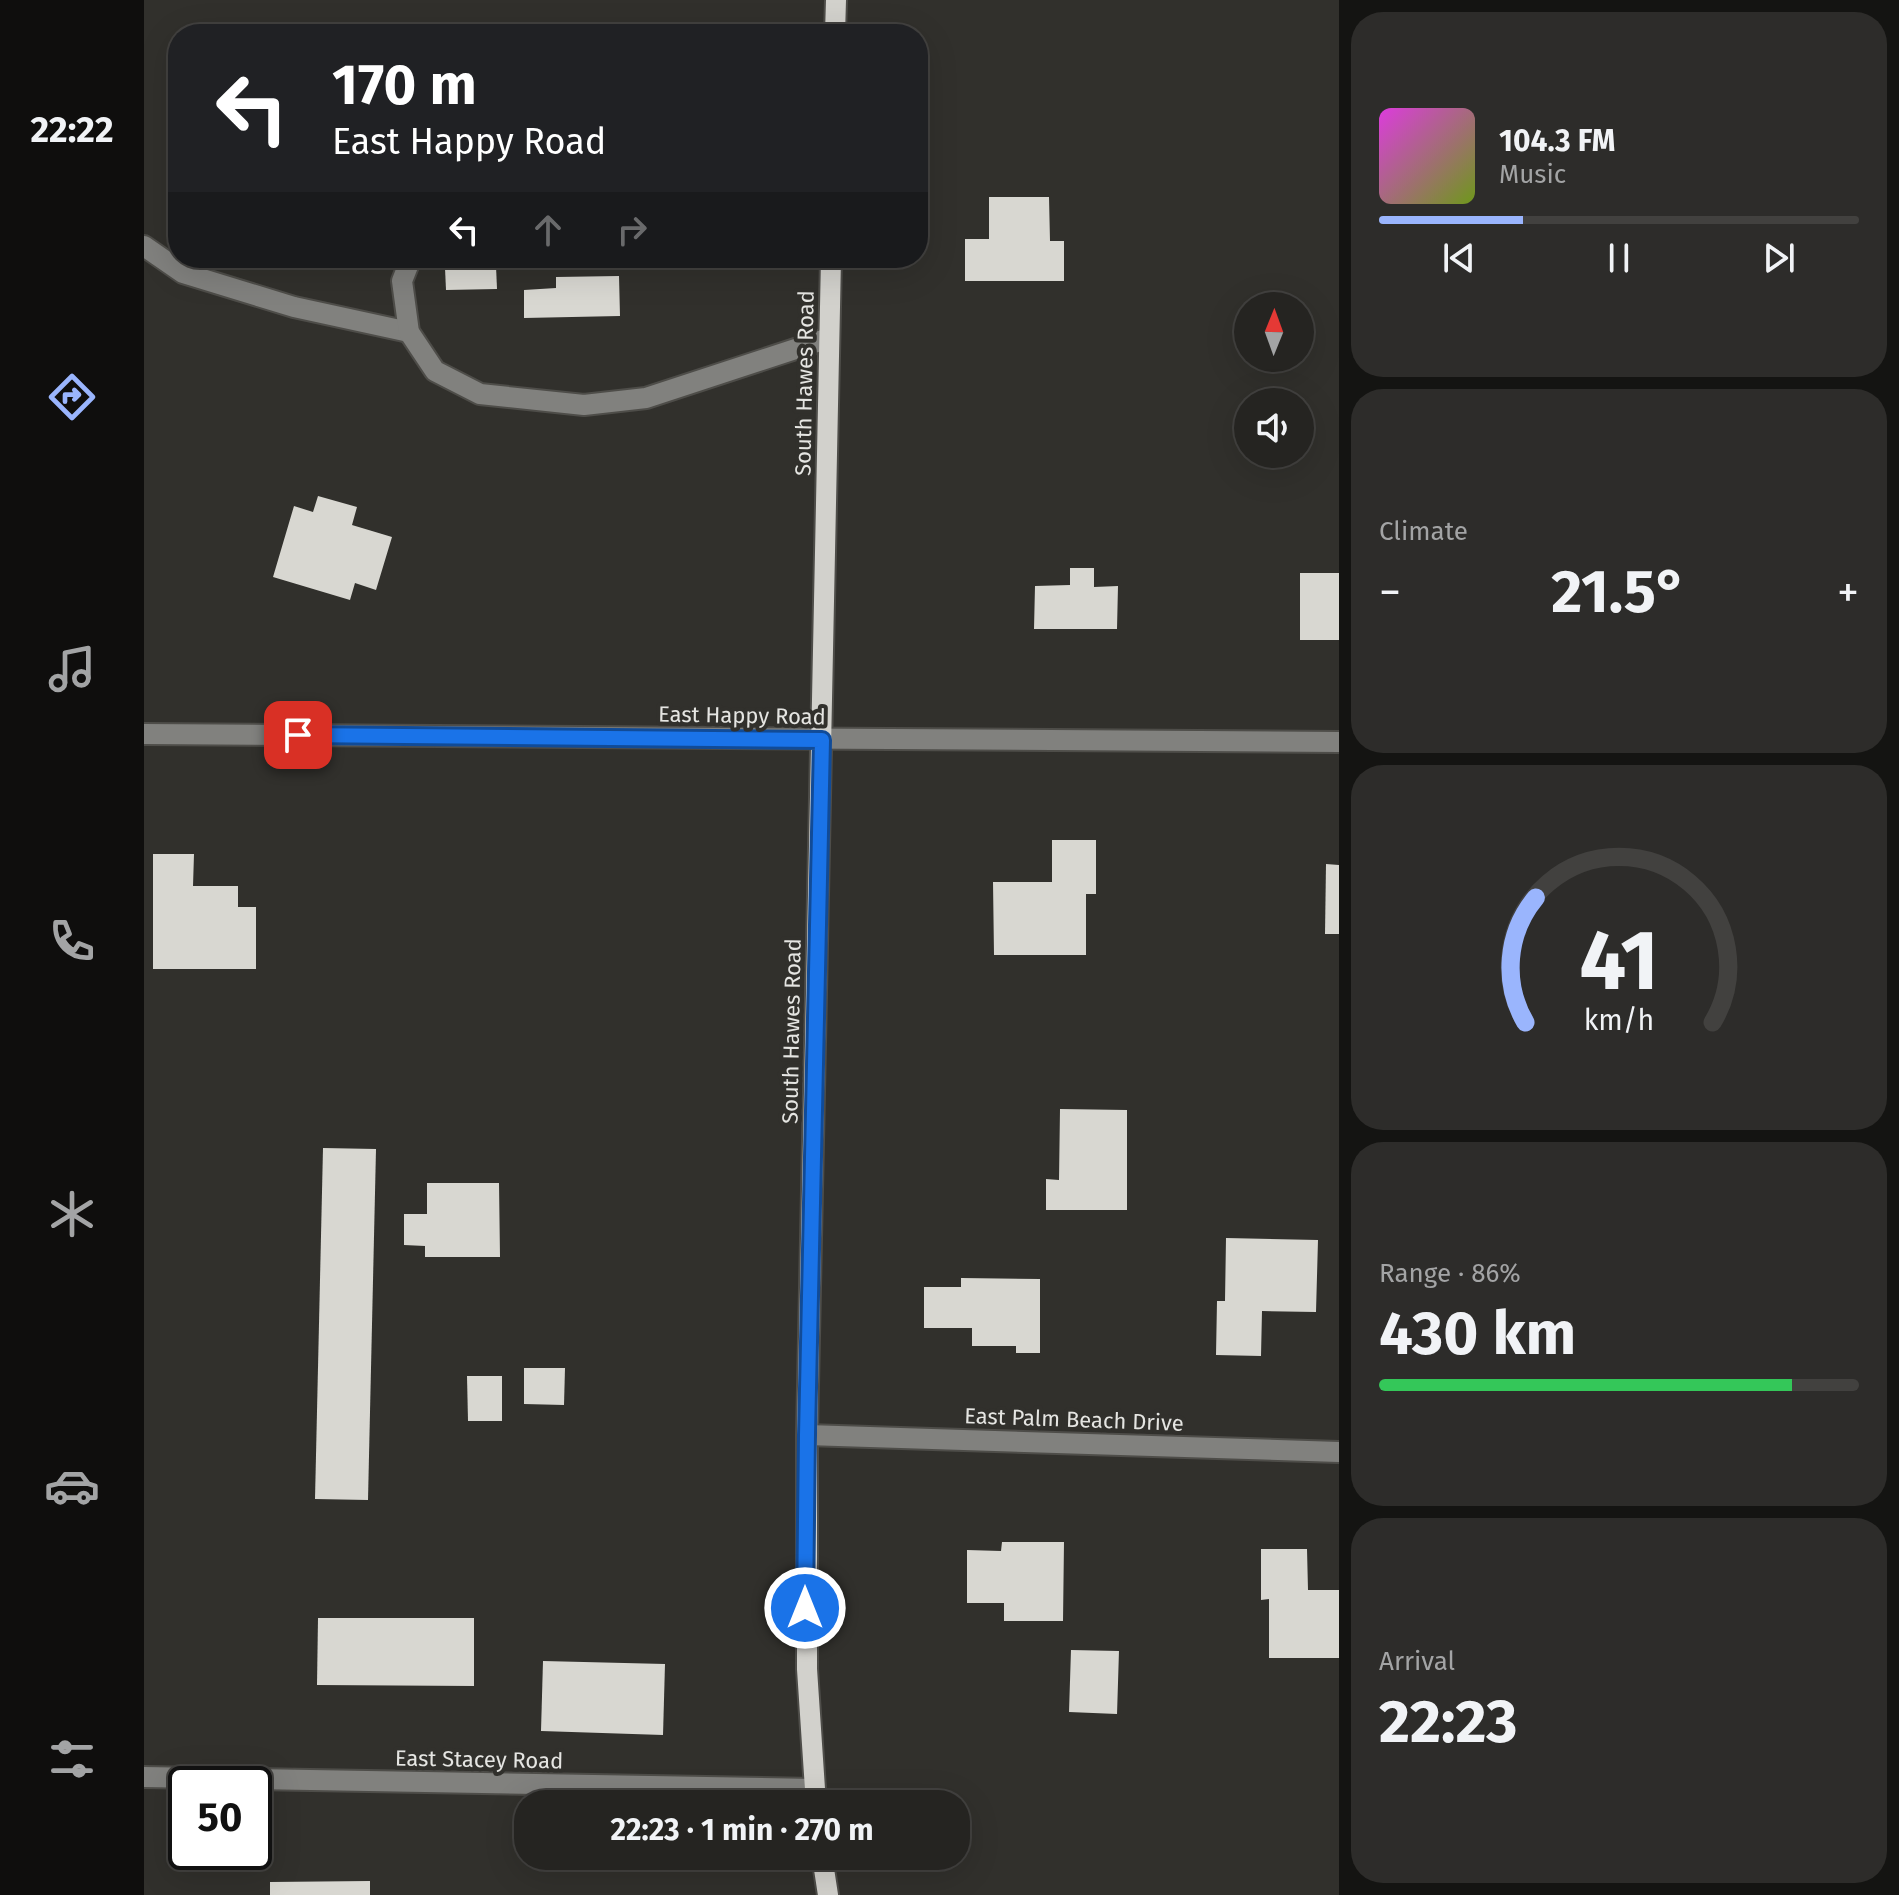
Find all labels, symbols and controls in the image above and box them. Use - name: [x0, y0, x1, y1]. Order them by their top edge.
- text: 170 m: [332, 52, 477, 119]
- icon: left: [200, 56, 304, 160]
- text: 22:22: [30, 108, 114, 152]
- text: East Happy Road: [332, 120, 606, 164]
- text: 104.3 FM: [1499, 123, 1615, 159]
- text: Music: [1499, 159, 1566, 190]
- icon: left: [442, 208, 486, 252]
- icon: ahead: [526, 208, 570, 252]
- icon: right: [610, 208, 654, 252]
- icon: previous: [1437, 236, 1481, 280]
- icon: pause: [1597, 236, 1641, 280]
- icon: next: [1757, 236, 1801, 280]
- street label: South Hawes Road: [789, 290, 820, 476]
- north arrow: [1234, 292, 1314, 372]
- map controls: [1234, 292, 1314, 468]
- icon: directions: [44, 369, 100, 425]
- button: sound: [1234, 388, 1314, 468]
- text: Climate: [1379, 516, 1468, 547]
- text: 21.5°: [1551, 556, 1687, 628]
- text: −: [1379, 566, 1401, 619]
- text: +: [1837, 566, 1859, 619]
- icon: music: [44, 641, 100, 697]
- pin: [264, 701, 332, 769]
- street label: East Happy Road: [658, 701, 826, 730]
- icon: arrive: [276, 713, 320, 757]
- text: 41: [1579, 911, 1659, 1011]
- icon: phone: [44, 913, 100, 969]
- street label: South Hawes Road: [776, 938, 807, 1124]
- text: km/h: [1584, 1004, 1654, 1039]
- icon: climate: [44, 1186, 100, 1242]
- text: Range · 86%: [1379, 1258, 1521, 1289]
- text: 430 km: [1379, 1298, 1576, 1370]
- street label: East Palm Beach Drive: [964, 1402, 1184, 1437]
- icon: car: [44, 1458, 100, 1514]
- position arrow: [763, 1566, 847, 1650]
- text: Arrival: [1379, 1646, 1455, 1677]
- text: 22:23: [1379, 1686, 1517, 1758]
- icon: filters: [44, 1731, 100, 1787]
- street label: East Stacey Road: [395, 1745, 563, 1774]
- speed limit sign: 50: [168, 1766, 272, 1870]
- text: 22:23 · 1 min · 270 m: [610, 1812, 874, 1848]

